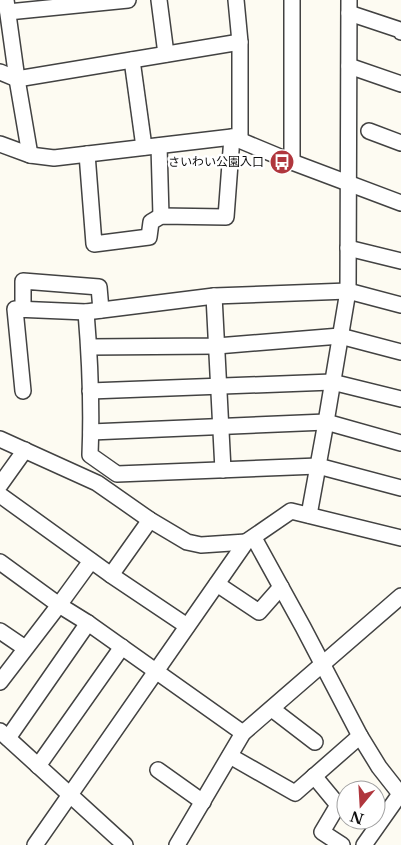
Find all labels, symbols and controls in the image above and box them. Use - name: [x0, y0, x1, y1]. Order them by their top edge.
- bus stop icon: さいわい公園入口: [269, 149, 295, 175]
- place label: さいわい公園入口: [168, 154, 264, 169]
- north arrow: [336, 780, 386, 830]
- text: N: [348, 807, 366, 828]

